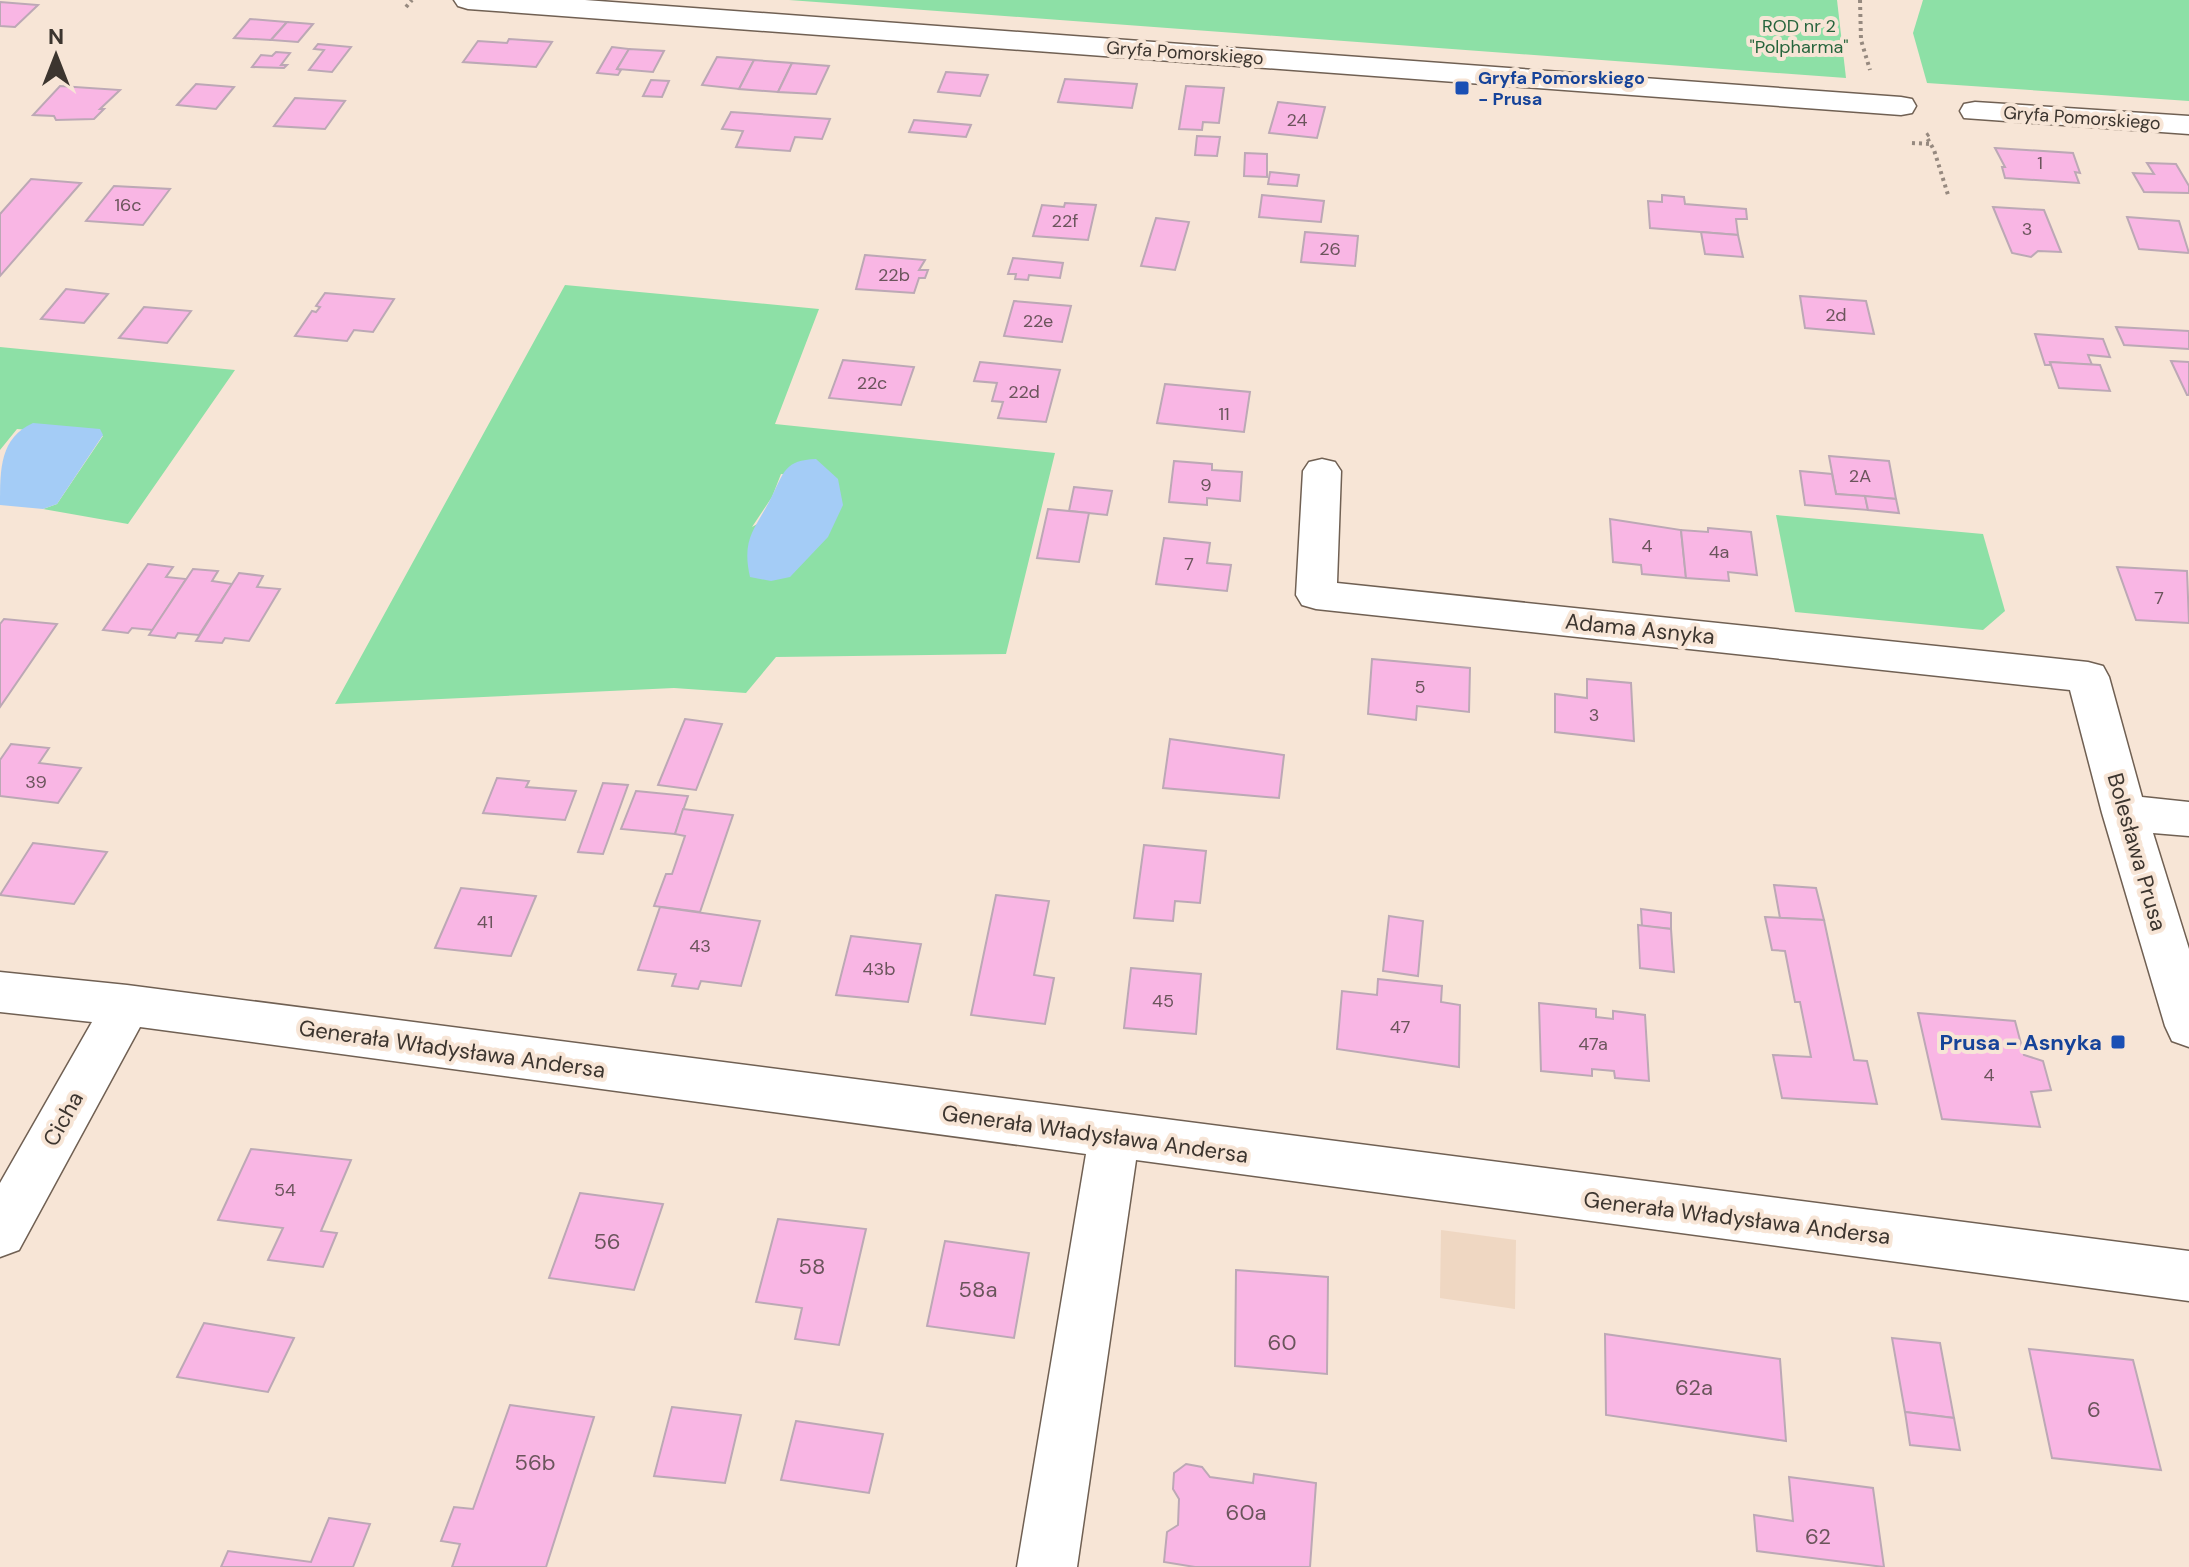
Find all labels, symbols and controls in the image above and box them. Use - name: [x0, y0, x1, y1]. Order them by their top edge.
- park label: ROD nr 2 "Polpharma": [1750, 14, 1848, 59]
- north arrow: [16, 16, 96, 96]
- text: N: [48, 22, 64, 51]
- street label: Gryfa Pomorskiego: [1106, 36, 1264, 70]
- place label: Gryfa Pomorskiego - Prusa: [1478, 66, 1645, 111]
- marker: Gryfa Pomorskiego - Prusa: [1453, 79, 1471, 97]
- street label: Gryfa Pomorskiego: [2003, 101, 2161, 135]
- house number: 24: [1287, 108, 1308, 132]
- house number: 1: [2037, 151, 2043, 175]
- house number: 16c: [114, 193, 142, 217]
- house number: 22f: [1052, 209, 1078, 233]
- house number: 3: [2022, 217, 2032, 241]
- house number: 26: [1319, 237, 1341, 261]
- house number: 22b: [878, 263, 910, 287]
- house number: 2d: [1825, 303, 1847, 327]
- house number: 22e: [1023, 309, 1053, 333]
- house number: 22c: [857, 371, 887, 395]
- house number: 22d: [1008, 380, 1040, 404]
- house number: 11: [1218, 402, 1230, 426]
- house number: 2A: [1849, 464, 1871, 488]
- house number: 9: [1200, 473, 1212, 497]
- house number: 4: [1642, 534, 1653, 558]
- house number: 4a: [1709, 540, 1729, 564]
- house number: 7: [1184, 552, 1194, 576]
- house number: 7: [2154, 586, 2164, 610]
- street label: Adama Asnyka: [1564, 607, 1716, 651]
- house number: 5: [1415, 675, 1425, 699]
- house number: 3: [1589, 703, 1599, 727]
- house number: 39: [25, 770, 47, 794]
- street label: Bolesława Prusa: [2101, 770, 2173, 934]
- house number: 41: [477, 910, 493, 934]
- house number: 43: [689, 934, 711, 958]
- house number: 43b: [863, 957, 895, 981]
- house number: 45: [1152, 989, 1174, 1013]
- street label: Generała Władysława Andersa: [297, 1013, 607, 1085]
- house number: 47: [1390, 1015, 1410, 1039]
- place label: Prusa - Asnyka: [1939, 1028, 2102, 1057]
- house number: 47a: [1578, 1032, 1608, 1056]
- marker: Prusa - Asnyka: [2109, 1033, 2127, 1051]
- house number: 4: [1984, 1063, 1995, 1087]
- street label: Cicha: [36, 1086, 90, 1152]
- street label: Generała Władysława Andersa: [940, 1098, 1250, 1170]
- house number: 54: [274, 1178, 296, 1202]
- street label: Generała Władysława Andersa: [1582, 1185, 1892, 1251]
- house number: 56: [593, 1227, 621, 1256]
- house number: 58: [799, 1252, 825, 1281]
- house number: 58a: [959, 1275, 997, 1304]
- house number: 60: [1268, 1328, 1296, 1357]
- house number: 62a: [1675, 1373, 1713, 1402]
- house number: 6: [2087, 1395, 2101, 1424]
- house number: 56b: [514, 1448, 556, 1477]
- house number: 60a: [1226, 1498, 1266, 1527]
- house number: 62: [1805, 1522, 1831, 1551]

